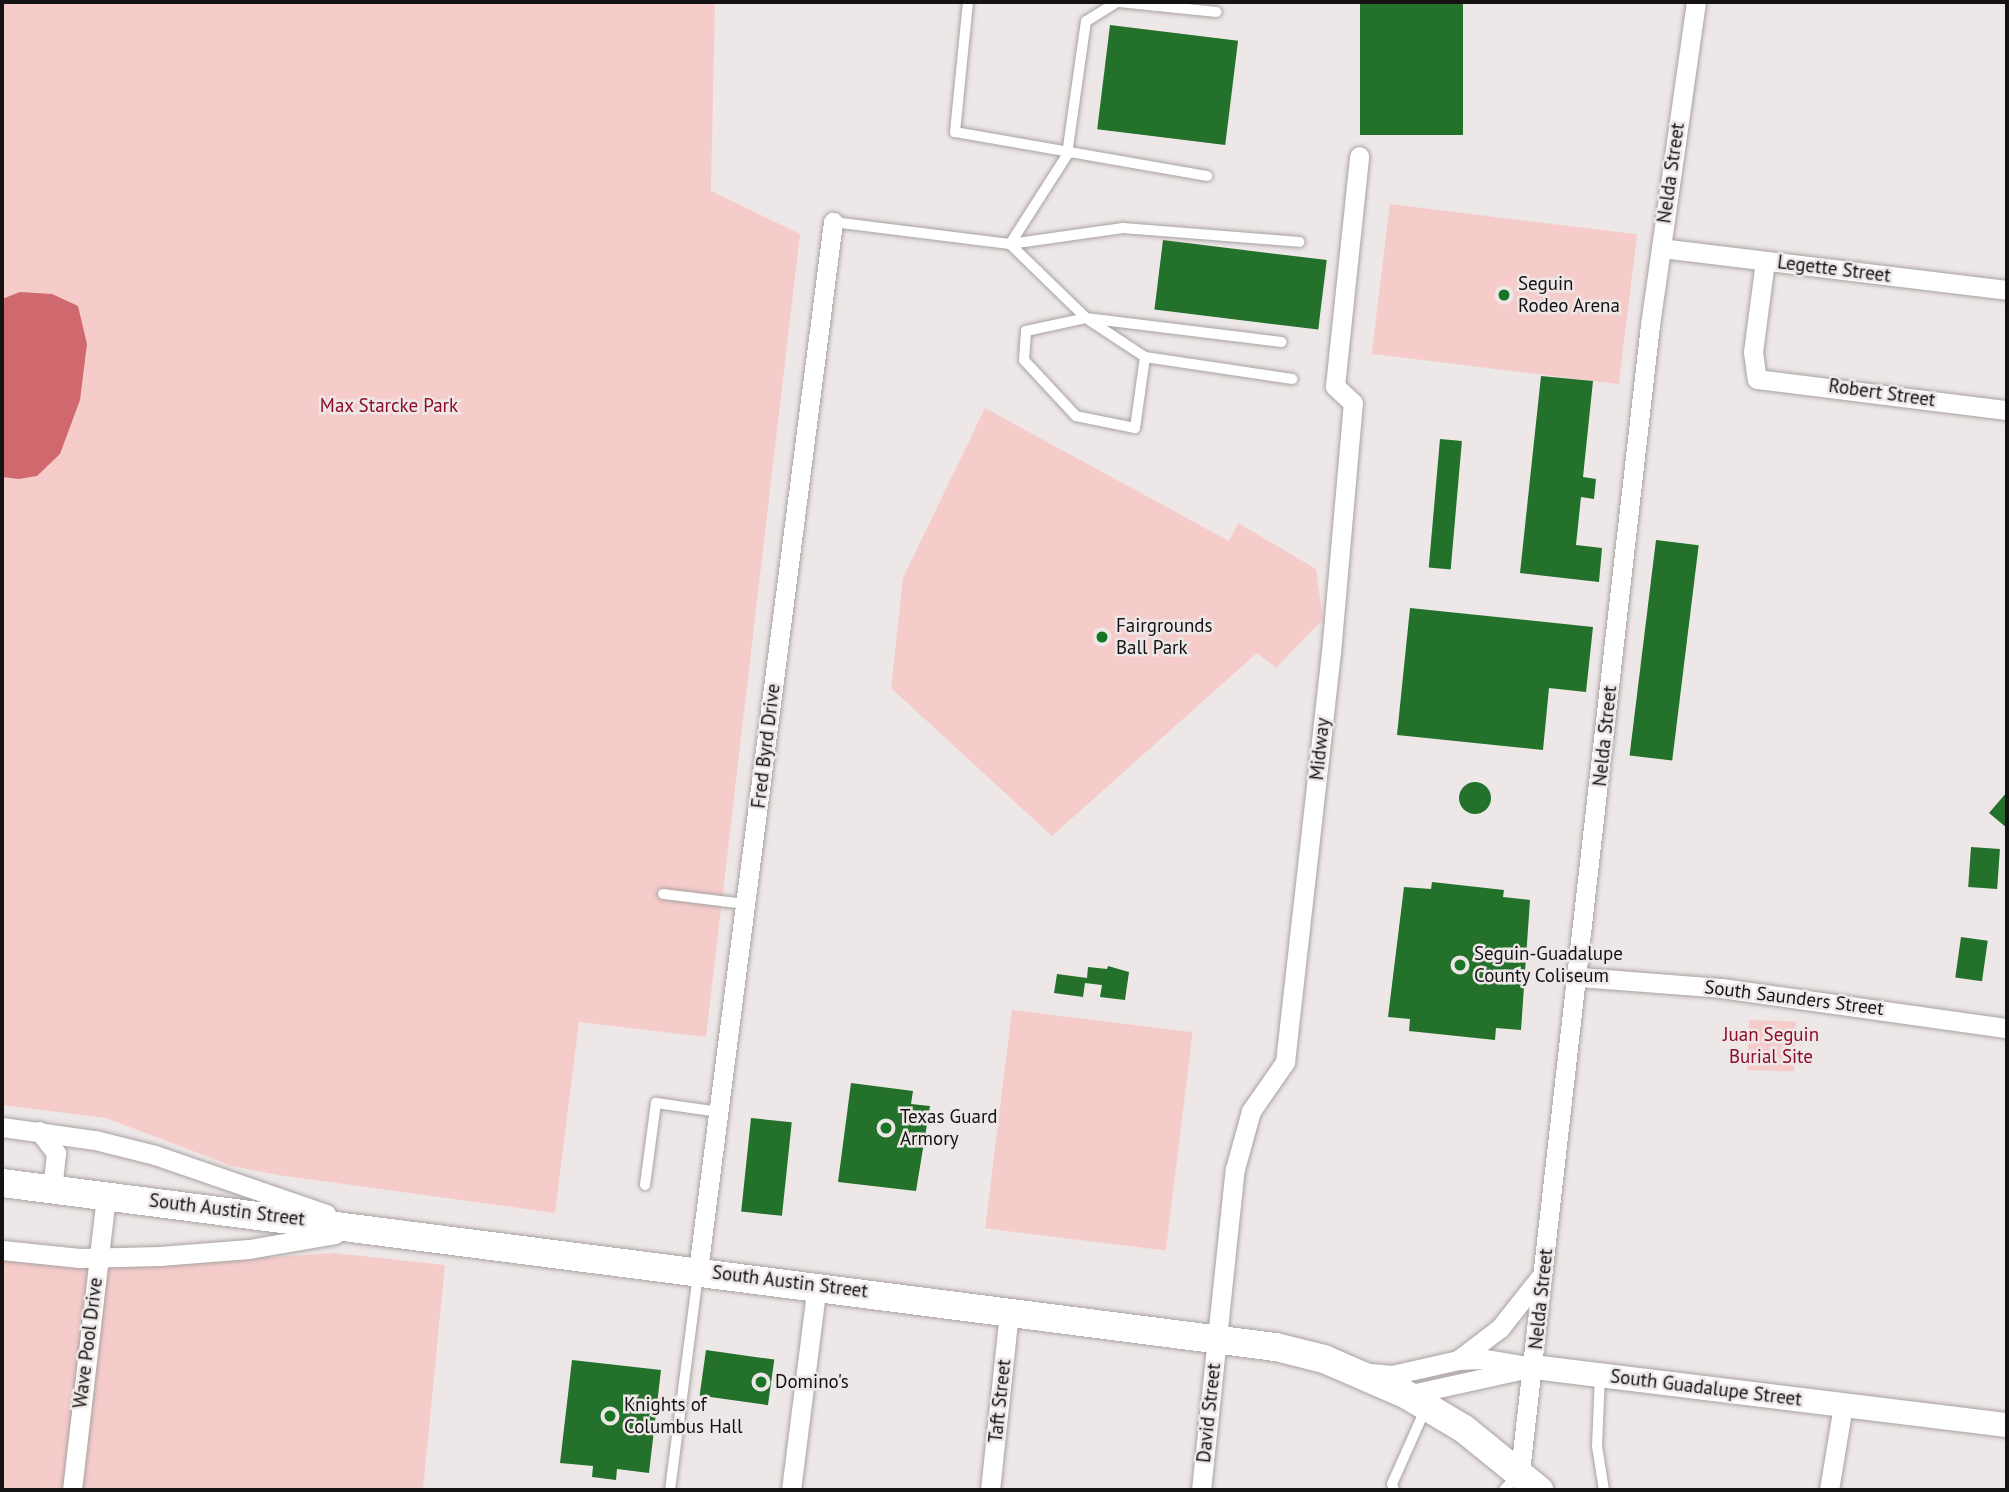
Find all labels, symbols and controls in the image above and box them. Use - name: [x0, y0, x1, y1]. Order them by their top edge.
- street label: Nelda Street: [1653, 121, 1689, 225]
- street label: Legette Street: [1776, 251, 1892, 287]
- place label: Seguin Rodeo Arena: [1518, 273, 1621, 317]
- marker: Seguin Rodeo Arena: [1496, 287, 1512, 303]
- street label: Robert Street: [1827, 374, 1937, 412]
- park label: Max Starcke Park: [320, 395, 458, 417]
- place label: Fairgrounds Ball Park: [1116, 615, 1213, 659]
- marker: Fairgrounds Ball Park: [1094, 629, 1110, 645]
- street label: Fred Byrd Drive: [747, 682, 785, 810]
- street label: Nelda Street: [1588, 684, 1622, 788]
- street label: Midway: [1305, 717, 1335, 781]
- place label: Seguin-Guadalupe County Coliseum: [1474, 943, 1623, 987]
- marker: Seguin-Guadalupe County Coliseum: [1452, 957, 1468, 973]
- street label: South Saunders Street: [1703, 976, 1885, 1020]
- park label: Juan Seguin Burial Site: [1723, 1024, 1819, 1068]
- place label: Texas Guard Armory: [900, 1106, 998, 1150]
- marker: Texas Guard Armory: [878, 1120, 894, 1136]
- street label: South Austin Street: [148, 1189, 306, 1231]
- street label: Nelda Street: [1524, 1247, 1558, 1351]
- street label: South Austin Street: [711, 1261, 869, 1303]
- street label: Wave Pool Drive: [69, 1276, 107, 1410]
- street label: Taft Street: [984, 1358, 1016, 1444]
- street label: David Street: [1192, 1362, 1226, 1464]
- street label: South Guadalupe Street: [1609, 1365, 1803, 1411]
- place label: Domino's: [775, 1371, 849, 1393]
- marker: Domino's: [753, 1374, 769, 1390]
- place label: Knights of Columbus Hall: [624, 1394, 742, 1438]
- marker: Knights of Columbus Hall: [602, 1408, 618, 1424]

